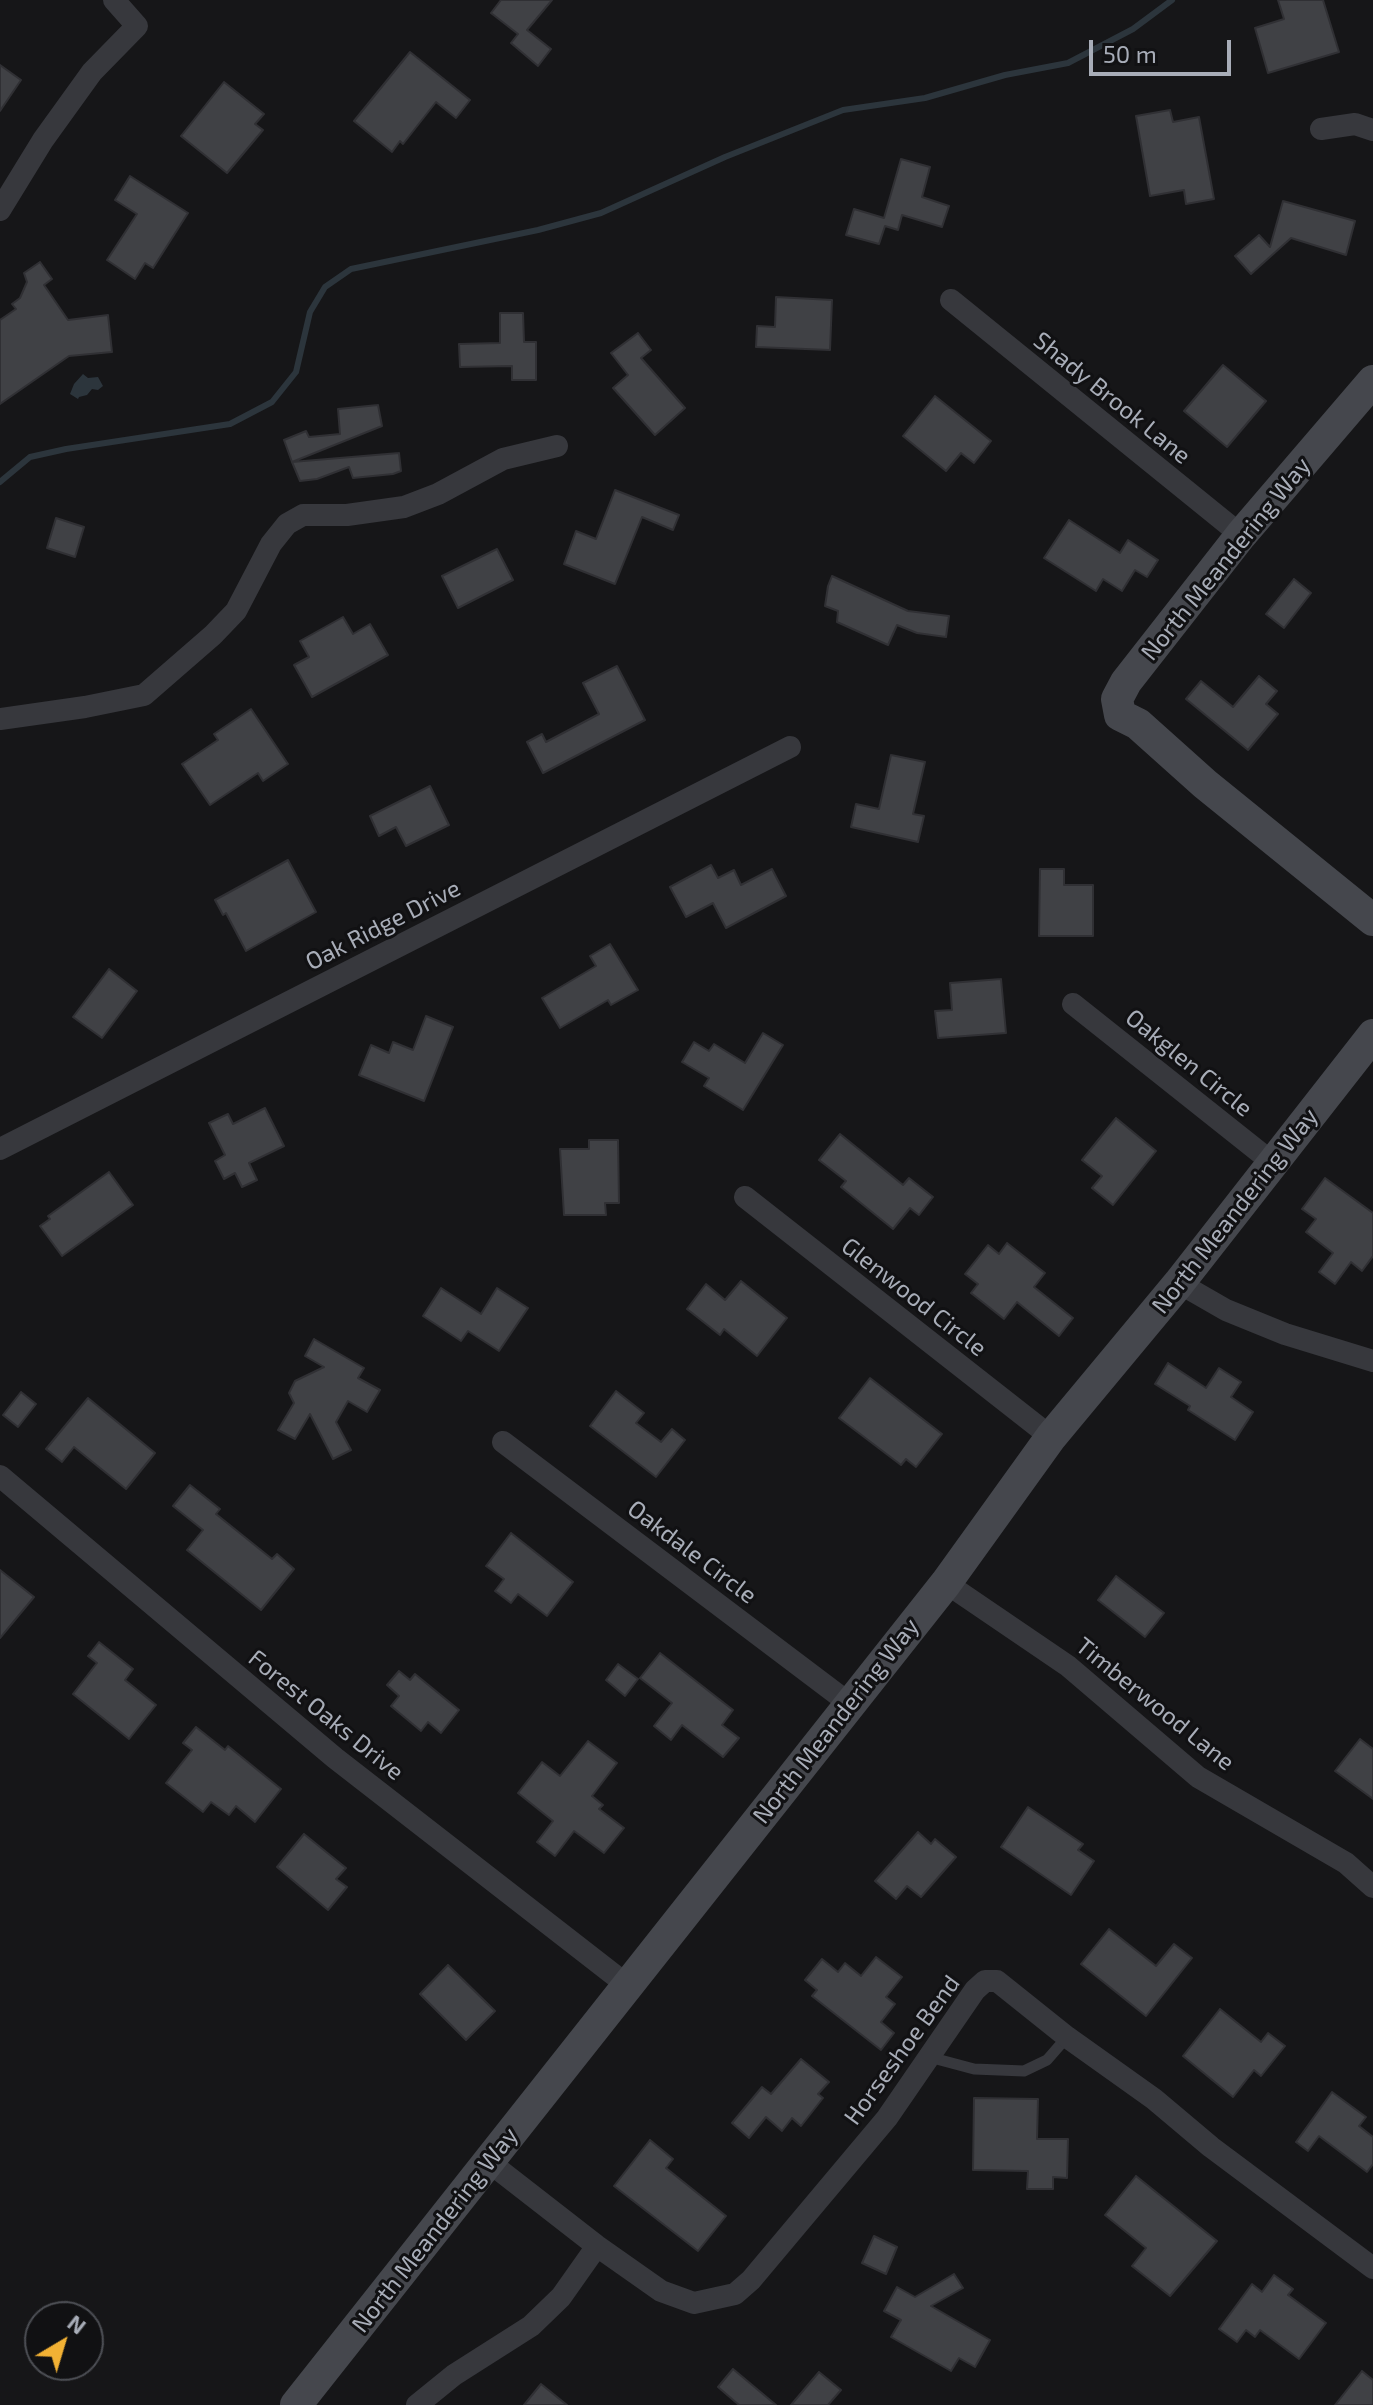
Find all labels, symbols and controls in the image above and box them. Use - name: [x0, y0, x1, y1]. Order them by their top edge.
- scale bar: [1093, 24, 1235, 74]
- text: 50 m: [1103, 39, 1157, 68]
- street label: Shady Brook Lane: [1028, 326, 1196, 470]
- street label: North Meandering Way: [1135, 452, 1317, 666]
- street label: Oak Ridge Drive: [301, 874, 465, 976]
- street label: Oakglen Circle: [1120, 1003, 1258, 1123]
- street label: North Meandering Way: [1146, 1102, 1324, 1320]
- street label: Glenwood Circle: [836, 1232, 992, 1362]
- street label: Oakdale Circle: [622, 1494, 762, 1610]
- street label: North Meandering Way: [747, 1612, 925, 1830]
- street label: Timberwood Lane: [1070, 1631, 1240, 1777]
- street label: Forest Oaks Drive: [243, 1644, 409, 1786]
- street label: Horseshoe Bend: [838, 1970, 966, 2130]
- street label: North Meandering Way: [346, 2121, 524, 2339]
- north arrow: [24, 2301, 104, 2381]
- text: N: [63, 2309, 92, 2339]

